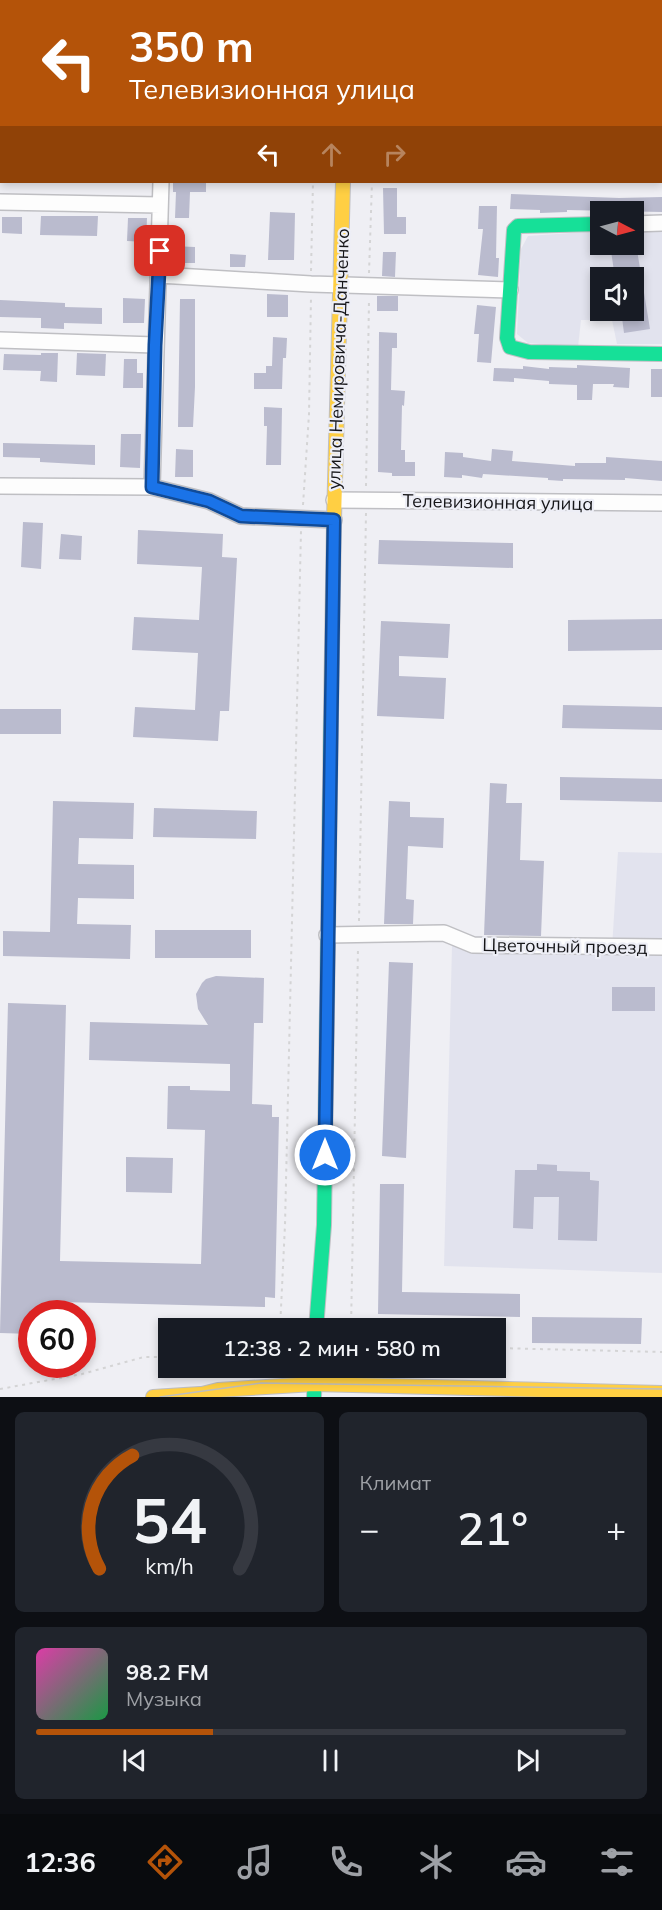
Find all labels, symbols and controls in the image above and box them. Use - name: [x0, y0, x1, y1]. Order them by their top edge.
- text: 350 m: [129, 20, 254, 73]
- icon: left: [30, 24, 108, 102]
- text: Телевизионная улица: [129, 72, 415, 106]
- icon: left: [252, 138, 285, 171]
- icon: ahead: [315, 138, 348, 171]
- icon: right: [378, 138, 411, 171]
- north arrow: [590, 201, 644, 255]
- map controls: [590, 201, 644, 321]
- pin: [134, 225, 185, 276]
- street label: улица Немировича-Данченко: [322, 228, 354, 490]
- icon: arrive: [143, 234, 176, 267]
- button: sound: [590, 267, 644, 321]
- street label: Телевизионная улица: [403, 489, 593, 515]
- street label: Цветочный проезд: [482, 933, 648, 959]
- position arrow: [293, 1123, 357, 1187]
- speed limit sign: 60: [18, 1300, 96, 1378]
- text: 12:38 · 2 мин · 580 m: [223, 1334, 441, 1362]
- text: Климат: [360, 1470, 431, 1495]
- text: 54: [132, 1480, 207, 1559]
- text: 21°: [457, 1500, 528, 1556]
- text: −: [360, 1508, 379, 1549]
- text: +: [606, 1508, 626, 1549]
- text: km/h: [145, 1552, 193, 1579]
- text: 98.2 FM: [126, 1658, 209, 1686]
- text: Музыка: [126, 1686, 202, 1711]
- icon: previous: [118, 1744, 151, 1777]
- icon: pause: [314, 1744, 347, 1777]
- icon: next: [511, 1744, 544, 1777]
- icon: directions: [144, 1841, 186, 1883]
- icon: music: [234, 1841, 276, 1883]
- icon: phone: [325, 1841, 367, 1883]
- icon: climate: [415, 1841, 457, 1883]
- icon: car: [505, 1841, 547, 1883]
- icon: filters: [596, 1841, 638, 1883]
- text: 12:36: [24, 1845, 96, 1879]

